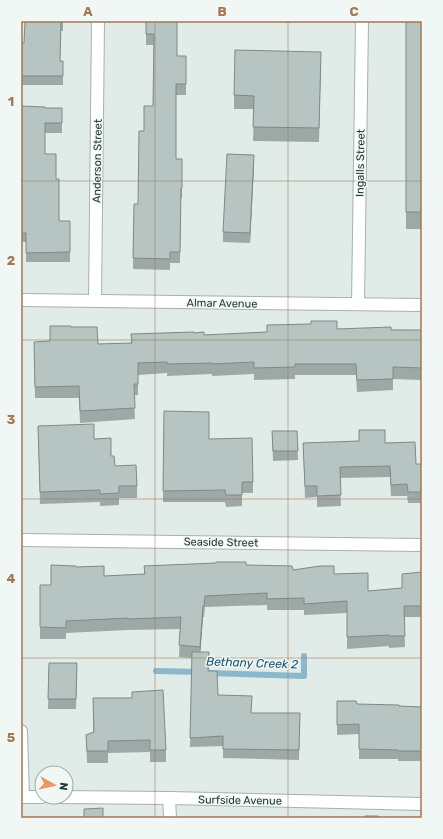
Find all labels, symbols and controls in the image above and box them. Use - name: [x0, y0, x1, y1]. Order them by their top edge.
- text: A: [83, 4, 93, 19]
- text: B: [217, 4, 227, 19]
- text: C: [349, 4, 359, 19]
- text: 1: [8, 94, 14, 109]
- street label: Anderson Street: [90, 118, 105, 203]
- street label: Ingalls Street: [353, 128, 368, 197]
- text: 2: [7, 253, 15, 268]
- street label: Almar Avenue: [187, 296, 257, 311]
- text: 3: [7, 412, 16, 427]
- street label: Seaside Street: [184, 535, 259, 550]
- text: 4: [7, 571, 16, 586]
- water label: Bethany Creek 2: [206, 654, 299, 672]
- text: 5: [7, 730, 15, 745]
- north arrow: [34, 765, 74, 805]
- text: N: [56, 781, 70, 791]
- street label: Surfside Avenue: [198, 793, 282, 808]

